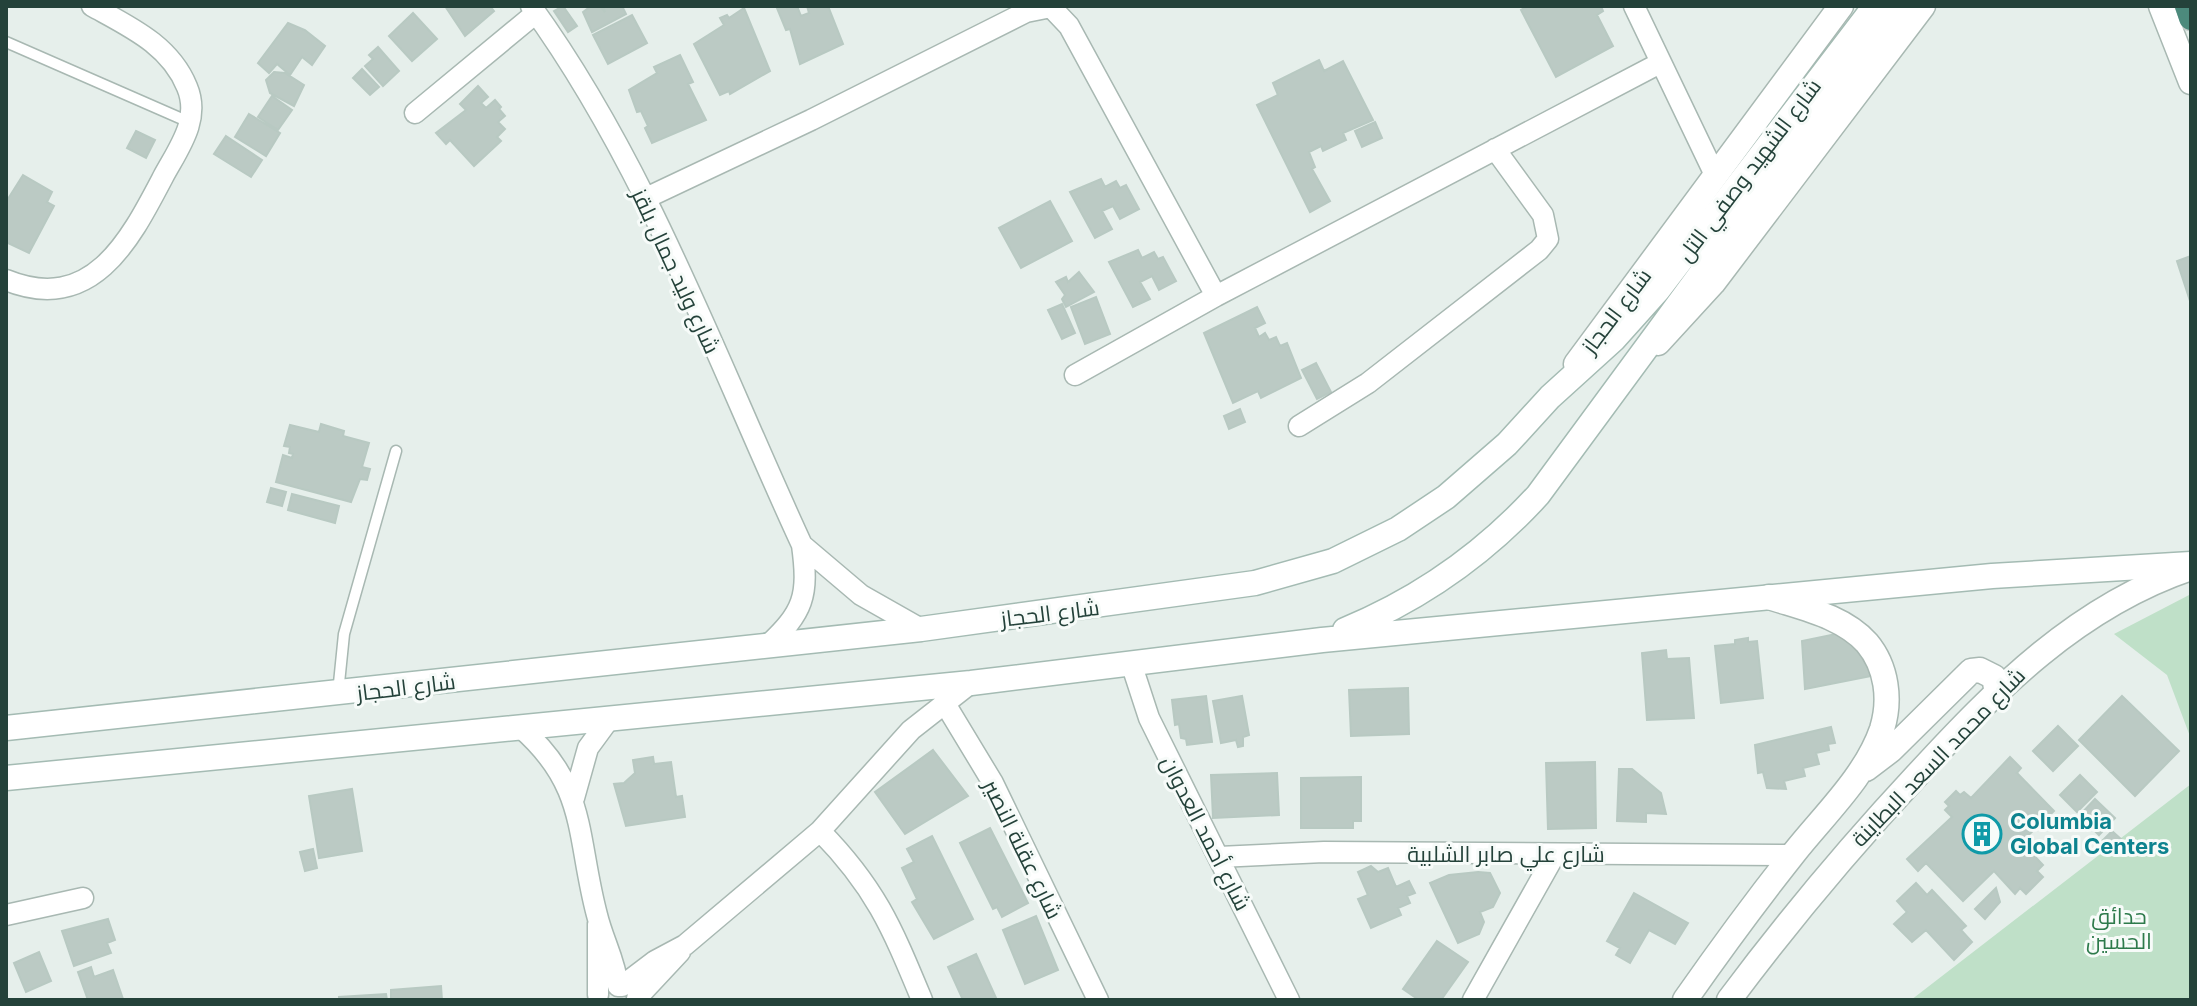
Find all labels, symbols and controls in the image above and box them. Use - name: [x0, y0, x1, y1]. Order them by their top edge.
- street label: شارع الشهيد وصفي التل: [1672, 73, 1829, 269]
- street label: شارع وليد جمال بلقز: [624, 183, 726, 358]
- street label: شارع الحجاز: [1574, 263, 1658, 361]
- street label: شارع الحجاز: [997, 594, 1101, 634]
- street label: شارع محمد السعد البطاينة: [1846, 662, 2032, 853]
- street label: شارع الحجاز: [353, 668, 457, 708]
- street label: شارع أحمد العدوان: [1154, 751, 1256, 916]
- street label: شارع عقلة النصير: [975, 773, 1068, 924]
- place label: Columbia Global Centers: [2010, 808, 2169, 859]
- building icon: Columbia Global Centers: [1961, 813, 2003, 855]
- street label: شارع علي صابر الشلبية: [1407, 841, 1605, 871]
- park label: حدائق الحسين: [2086, 903, 2152, 955]

